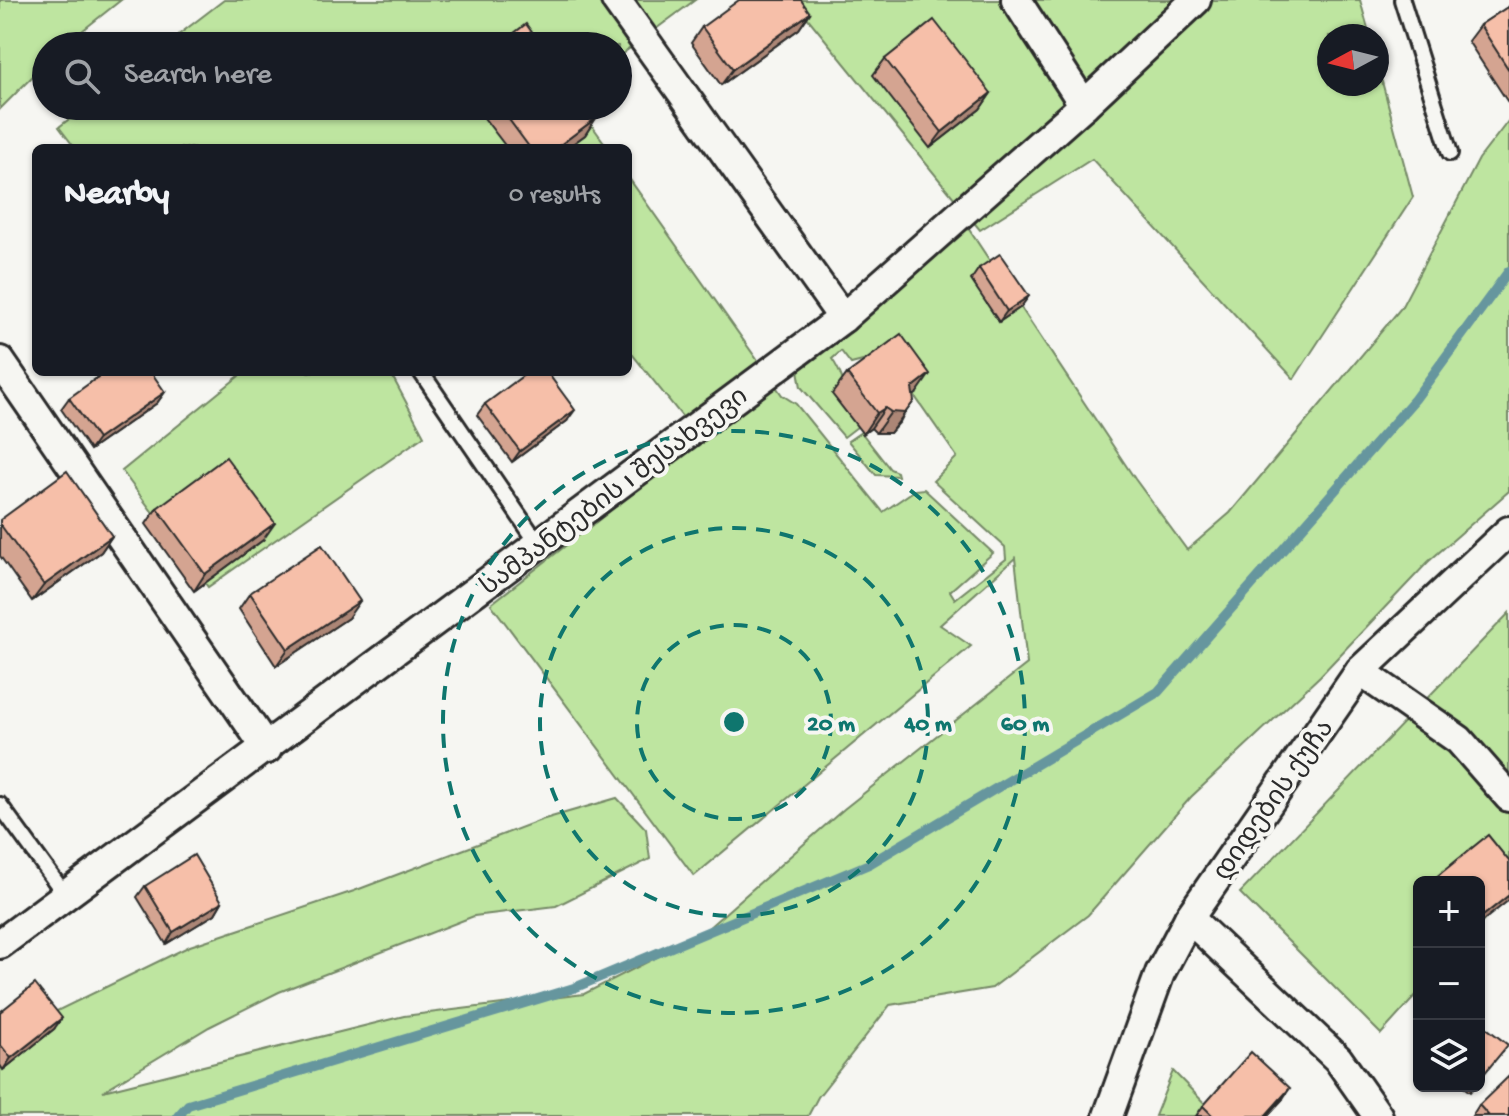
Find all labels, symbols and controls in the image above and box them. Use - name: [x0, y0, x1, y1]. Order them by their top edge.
- north arrow: [1317, 24, 1389, 96]
- search box: [32, 32, 632, 120]
- icon: search: [60, 54, 104, 98]
- text: Search here: [124, 59, 272, 94]
- text: Nearby: [64, 176, 169, 216]
- text: 0 results: [509, 181, 600, 212]
- street label: სამპანტების I შესახვევი: [476, 383, 756, 604]
- centre of rings: [720, 708, 748, 736]
- text: 20 m: [807, 711, 855, 740]
- text: 40 m: [903, 711, 952, 740]
- text: 60 m: [1001, 711, 1049, 740]
- street label: დიდების ქუჩა: [1209, 715, 1343, 888]
- map controls: [1413, 876, 1485, 1092]
- button: +: [1413, 876, 1485, 948]
- button: −: [1413, 948, 1485, 1020]
- button: layers: [1413, 1020, 1485, 1092]

